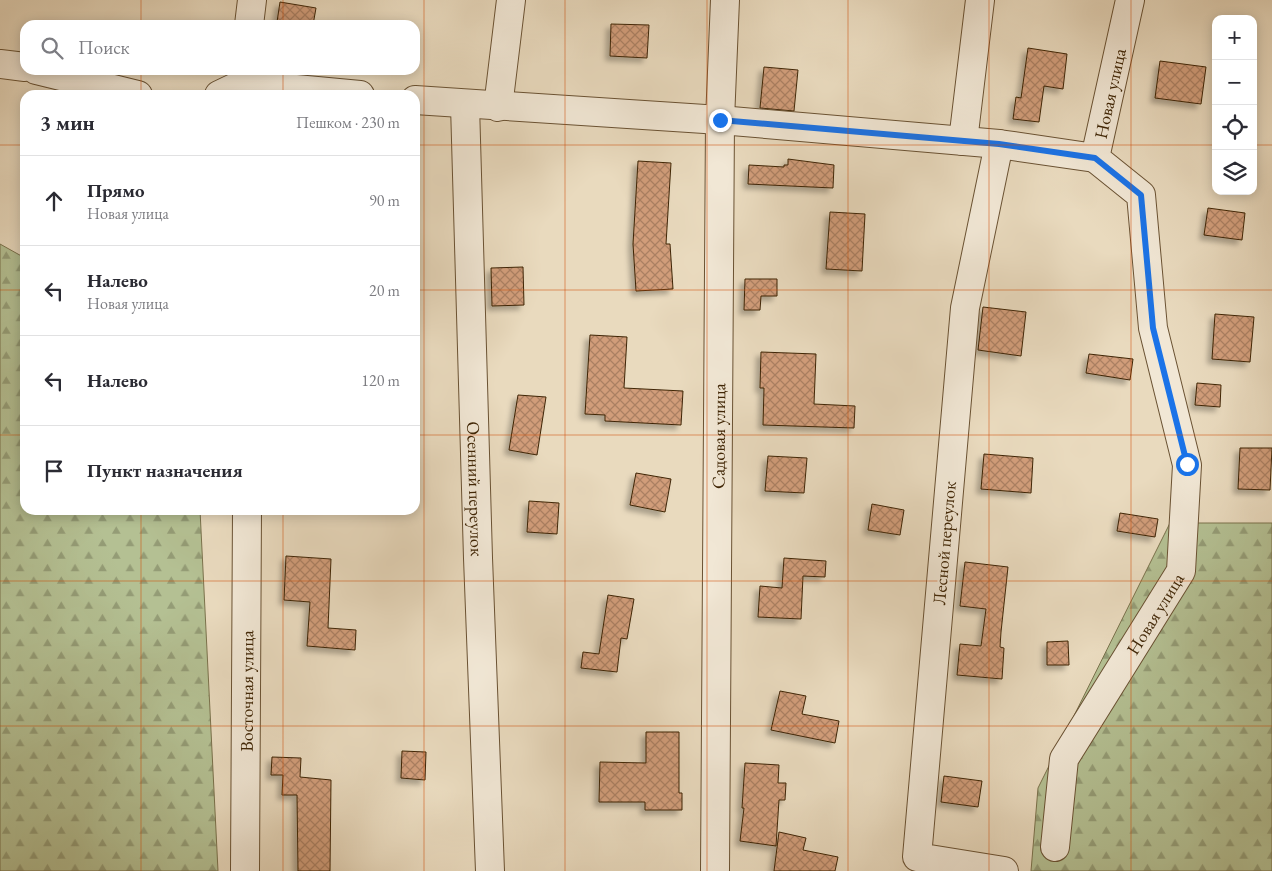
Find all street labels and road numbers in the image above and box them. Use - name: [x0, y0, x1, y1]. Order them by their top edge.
- street label: Новая улица: [1088, 45, 1131, 141]
- street label: Садовая улица: [706, 382, 730, 489]
- street label: Осенний переулок: [463, 421, 489, 557]
- street label: Лесной переулок: [927, 480, 961, 606]
- street label: Новая улица: [1121, 568, 1189, 659]
- street label: Восточная улица: [234, 629, 258, 752]

